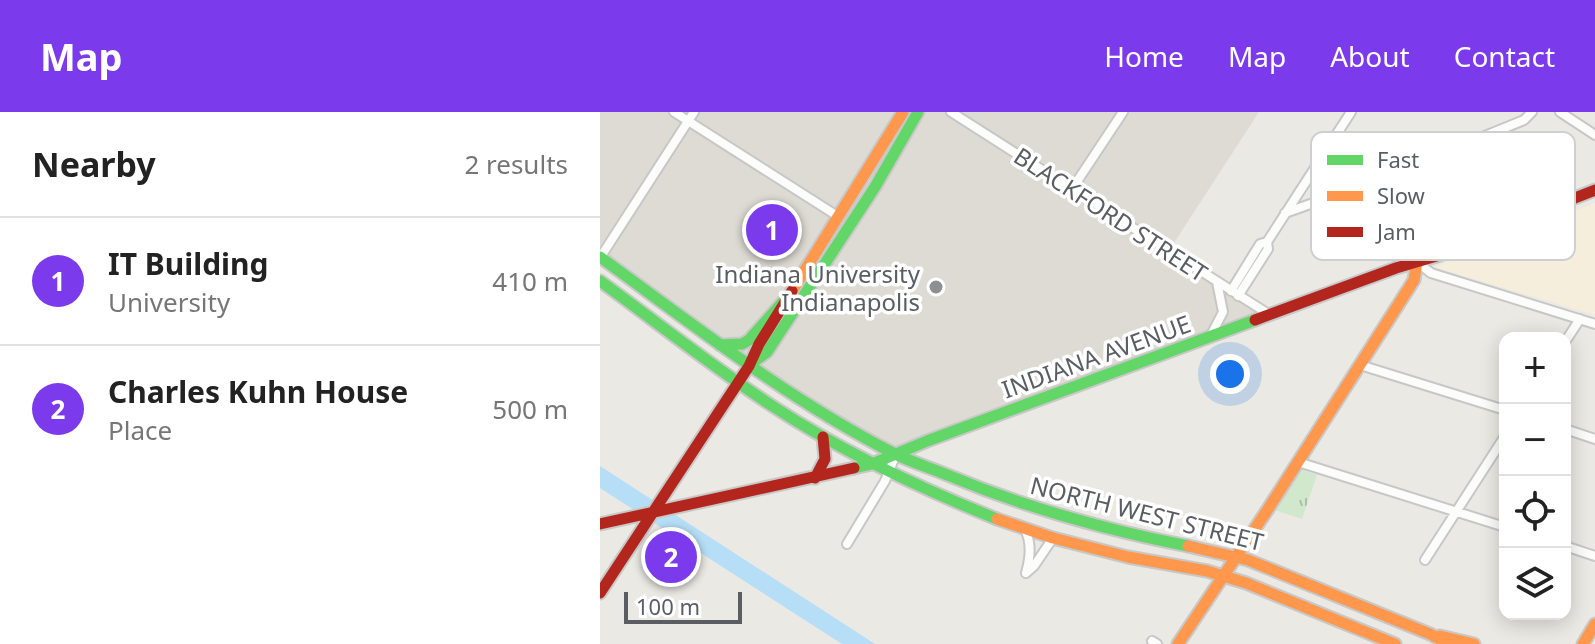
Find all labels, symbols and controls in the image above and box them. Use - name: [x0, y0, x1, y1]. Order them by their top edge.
- text: Map: [40, 30, 123, 82]
- text: Home: [1104, 37, 1184, 75]
- text: Map: [1228, 37, 1286, 75]
- text: About: [1330, 37, 1410, 75]
- text: Contact: [1454, 37, 1555, 75]
- legend: [1311, 132, 1575, 260]
- street label: BLACKFORD STREET: [1008, 139, 1215, 289]
- text: Nearby: [32, 141, 156, 187]
- text: Fast: [1377, 144, 1419, 174]
- text: 2 results: [464, 146, 568, 182]
- text: Slow: [1377, 180, 1426, 210]
- pin: 1: [746, 200, 798, 260]
- text: Jam: [1375, 216, 1416, 246]
- text: IT Building: [108, 243, 269, 284]
- place label: Indiana University Indianapolis: [715, 257, 921, 318]
- text: 1: [51, 263, 65, 299]
- text: 410 m: [492, 263, 568, 299]
- marker: Indiana University Indianapolis: [927, 278, 945, 296]
- text: University: [108, 284, 230, 320]
- street label: INDIANA AVENUE: [997, 307, 1195, 405]
- map controls: [1499, 332, 1571, 620]
- button: +: [1499, 332, 1571, 404]
- your location: [1210, 354, 1250, 394]
- text: Charles Kuhn House: [108, 371, 408, 412]
- text: 2: [51, 391, 65, 427]
- text: 500 m: [492, 391, 568, 427]
- button: −: [1499, 404, 1571, 476]
- text: Place: [108, 412, 172, 448]
- street label: NORTH WEST STREET: [1027, 468, 1268, 558]
- button: locate: [1499, 476, 1571, 548]
- pin: 2: [645, 527, 697, 587]
- button: layers: [1499, 548, 1571, 620]
- scale bar: [624, 588, 742, 624]
- text: 100 m: [636, 591, 700, 621]

